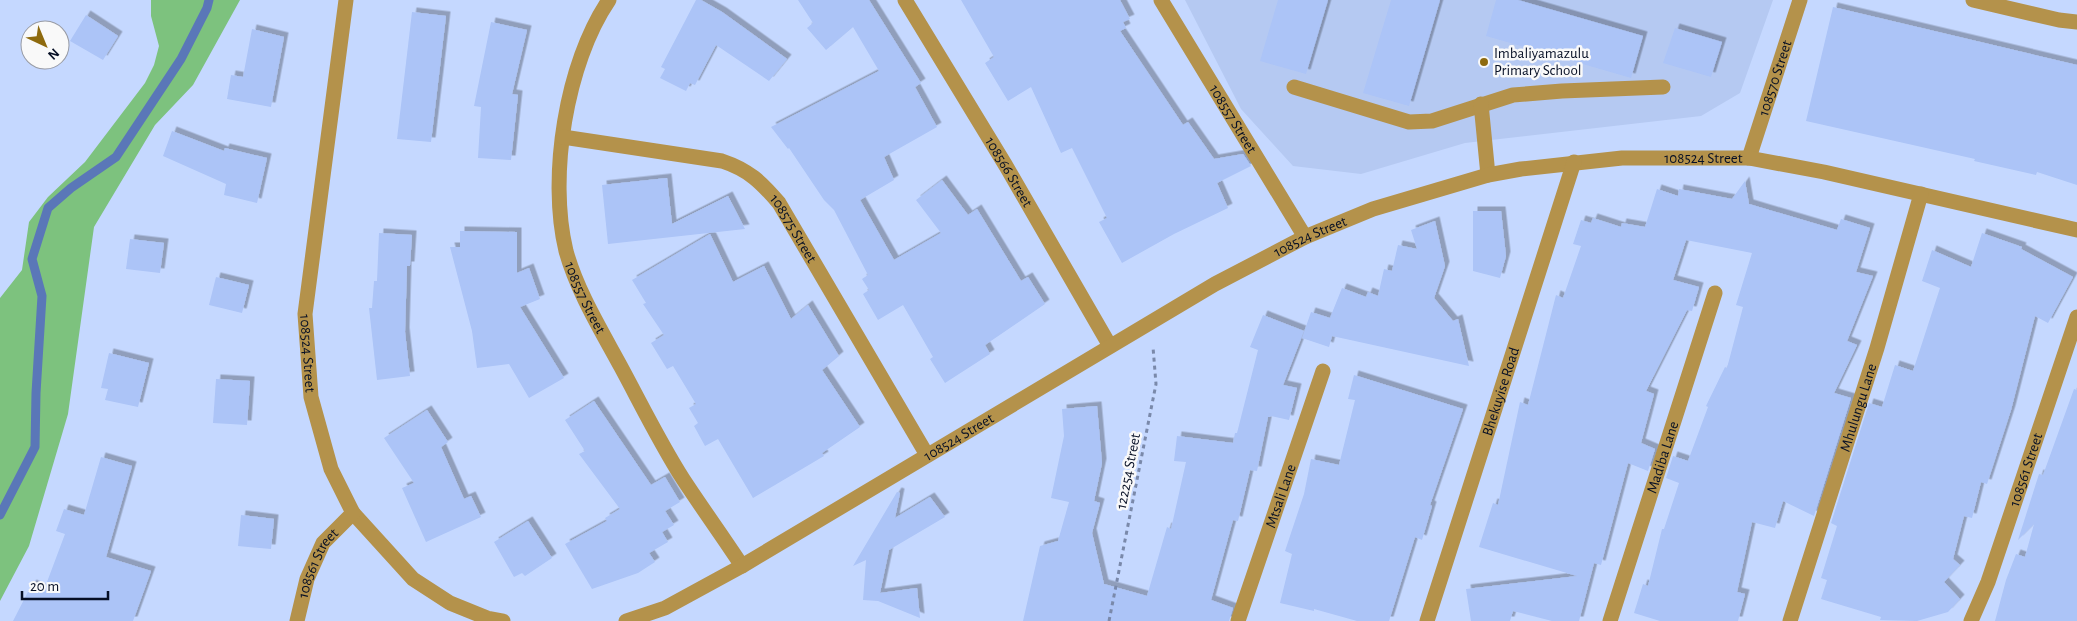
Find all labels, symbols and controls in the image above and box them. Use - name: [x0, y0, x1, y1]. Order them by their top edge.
- north arrow: [20, 20, 70, 70]
- street label: 108570 Street: [1756, 38, 1795, 118]
- text: N: [45, 45, 62, 62]
- place label: Imbaliyamazulu Primary School: [1494, 46, 1589, 78]
- marker: Imbaliyamazulu Primary School: [1478, 56, 1490, 68]
- street label: 108557 Street: [1206, 82, 1259, 156]
- street label: 108566 Street: [982, 135, 1035, 210]
- street label: 108524 Street: [1664, 151, 1743, 166]
- street label: 108575 Street: [767, 191, 819, 266]
- street label: 108524 Street: [1271, 214, 1349, 260]
- street label: 108557 Street: [562, 260, 608, 336]
- street label: 108524 Street: [297, 314, 318, 393]
- street label: Bhekuyise Road: [1480, 345, 1522, 438]
- street label: Mhulungu Lane: [1837, 362, 1880, 454]
- street label: 108524 Street: [921, 411, 997, 464]
- street label: Madiba Lane: [1644, 419, 1681, 495]
- street label: 108561 Street: [2007, 431, 2046, 509]
- street label: 122254 Street: [1114, 432, 1143, 510]
- street label: Mtsali Lane: [1263, 462, 1299, 530]
- street label: 108561 Street: [296, 525, 341, 600]
- scale bar: [22, 568, 109, 600]
- text: 20 m: [30, 579, 59, 594]

